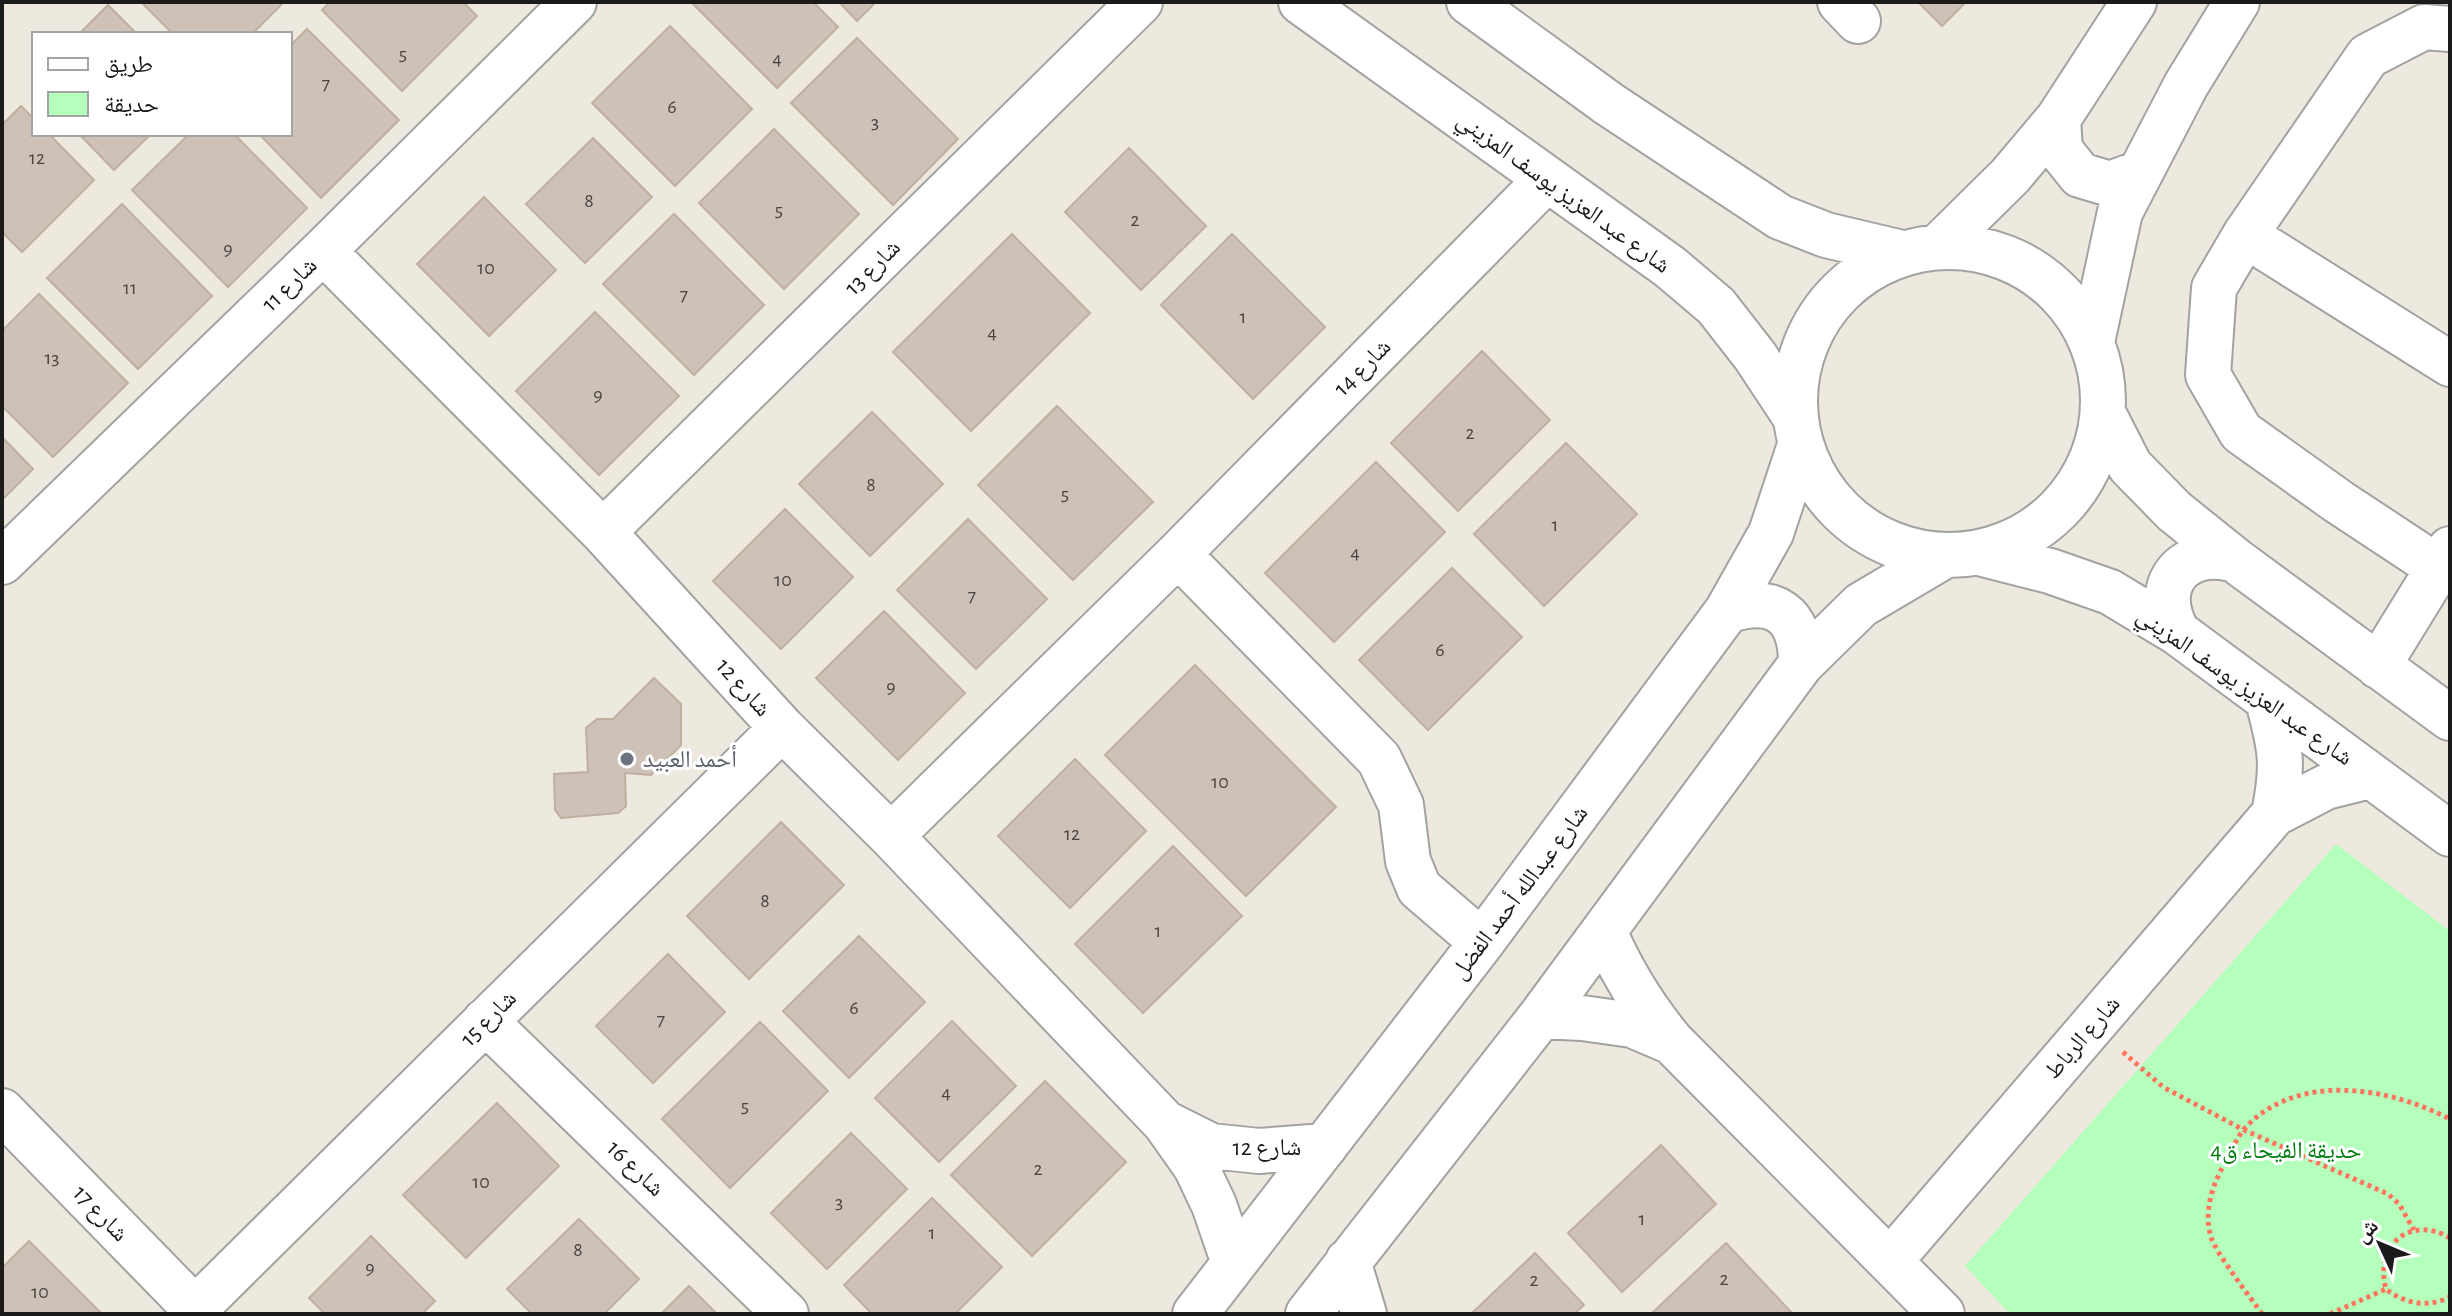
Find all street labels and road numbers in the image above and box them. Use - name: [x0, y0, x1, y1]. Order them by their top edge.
- street label: شارع عبد العزيز يوسف المزيني: [1449, 107, 1675, 283]
- street label: شارع 13: [840, 235, 907, 302]
- street label: شارع 11: [258, 253, 323, 318]
- street label: شارع 14: [1330, 335, 1397, 402]
- street label: شارع عبد العزيز يوسف المزيني: [2129, 603, 2357, 775]
- street label: شارع 12: [710, 654, 775, 723]
- street label: شارع عبدالله أحمد الفضل: [1445, 800, 1594, 985]
- street label: شارع 15: [456, 986, 523, 1053]
- street label: شارع الرباط: [2040, 992, 2127, 1085]
- street label: شارع 16: [601, 1136, 669, 1203]
- street label: شارع 12: [1233, 1136, 1301, 1162]
- street label: شارع 17: [67, 1181, 132, 1248]

